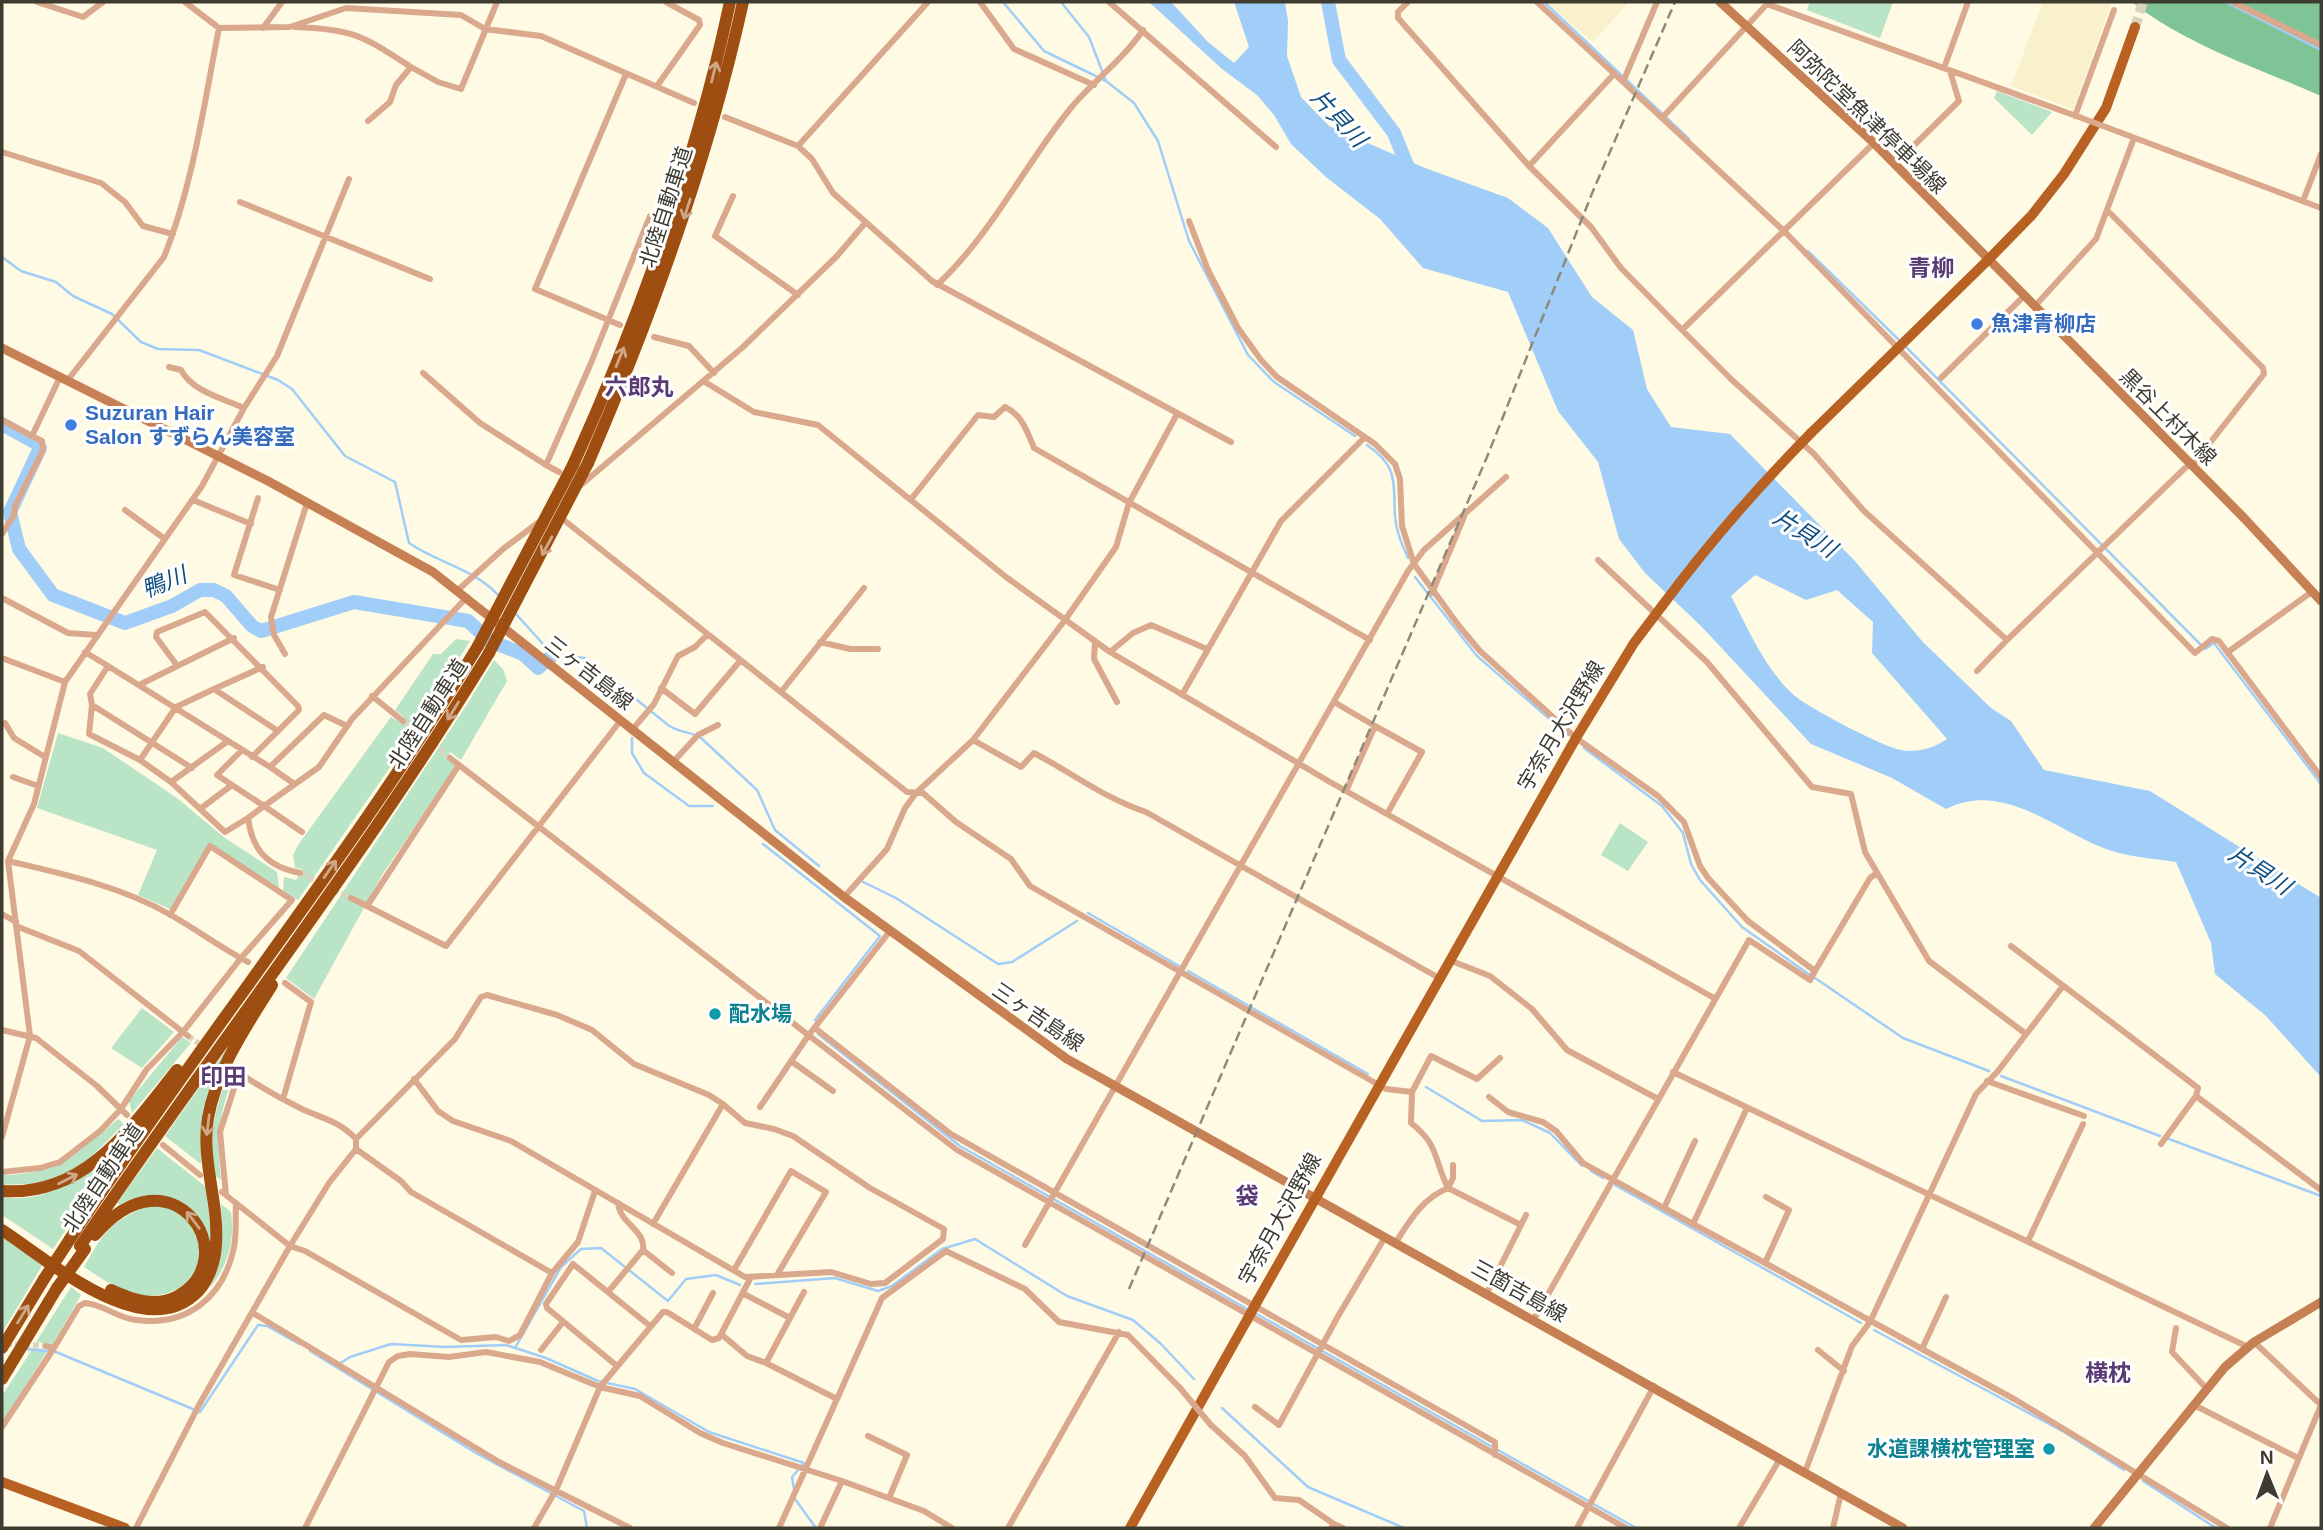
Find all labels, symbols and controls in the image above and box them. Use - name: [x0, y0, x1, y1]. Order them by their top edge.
- street label: 阿弥陀堂魚津停車場線: [1784, 35, 1951, 198]
- one-way arrow: [708, 61, 721, 83]
- water label: 片貝川: [1306, 84, 1374, 154]
- street label: 北陸自動車道: [635, 143, 696, 270]
- one-way arrow: [680, 198, 692, 220]
- district label: 青柳: [1908, 255, 1954, 281]
- place label: 魚津青柳店: [1991, 312, 2096, 335]
- marker: 魚津青柳店: [1969, 316, 1985, 332]
- one-way arrow: [614, 347, 627, 369]
- street label: 黒谷上村木線: [2116, 364, 2221, 469]
- district label: 六郎丸: [605, 374, 674, 400]
- place label: Suzuran Hair Salon すずらん美容室: [85, 401, 295, 448]
- marker: Suzuran Hair Salon すずらん美容室: [63, 417, 79, 433]
- water label: 片貝川: [1769, 504, 1844, 564]
- one-way arrow: [540, 535, 553, 556]
- water label: 鴨川: [138, 560, 193, 603]
- street label: 三ヶ吉島線: [541, 631, 638, 714]
- street label: 北陸自動車道: [384, 655, 472, 773]
- street label: 宇奈月大沢野線: [1513, 657, 1608, 795]
- one-way arrow: [446, 701, 461, 720]
- water label: 片貝川: [2224, 840, 2299, 901]
- one-way arrow: [323, 860, 337, 879]
- street label: 三ヶ吉島線: [988, 978, 1088, 1055]
- place label: 配水場: [729, 1002, 792, 1025]
- marker: 配水場: [707, 1006, 723, 1022]
- district label: 印田: [200, 1064, 246, 1090]
- one-way arrow: [201, 1113, 214, 1136]
- street label: 北陸自動車道: [58, 1119, 147, 1236]
- street label: 宇奈月大沢野線: [1234, 1149, 1325, 1289]
- one-way arrow: [57, 1172, 78, 1186]
- district label: 袋: [1236, 1183, 1259, 1209]
- one-way arrow: [185, 1212, 200, 1230]
- street label: 三箇吉島線: [1468, 1255, 1571, 1326]
- one-way arrow: [16, 1304, 30, 1324]
- district label: 横枕: [2085, 1360, 2131, 1386]
- place label: 水道課横枕管理室: [1867, 1437, 2035, 1460]
- north arrow: [2232, 1439, 2302, 1509]
- marker: 水道課横枕管理室: [2041, 1441, 2057, 1457]
- text: N: [2260, 1447, 2274, 1468]

